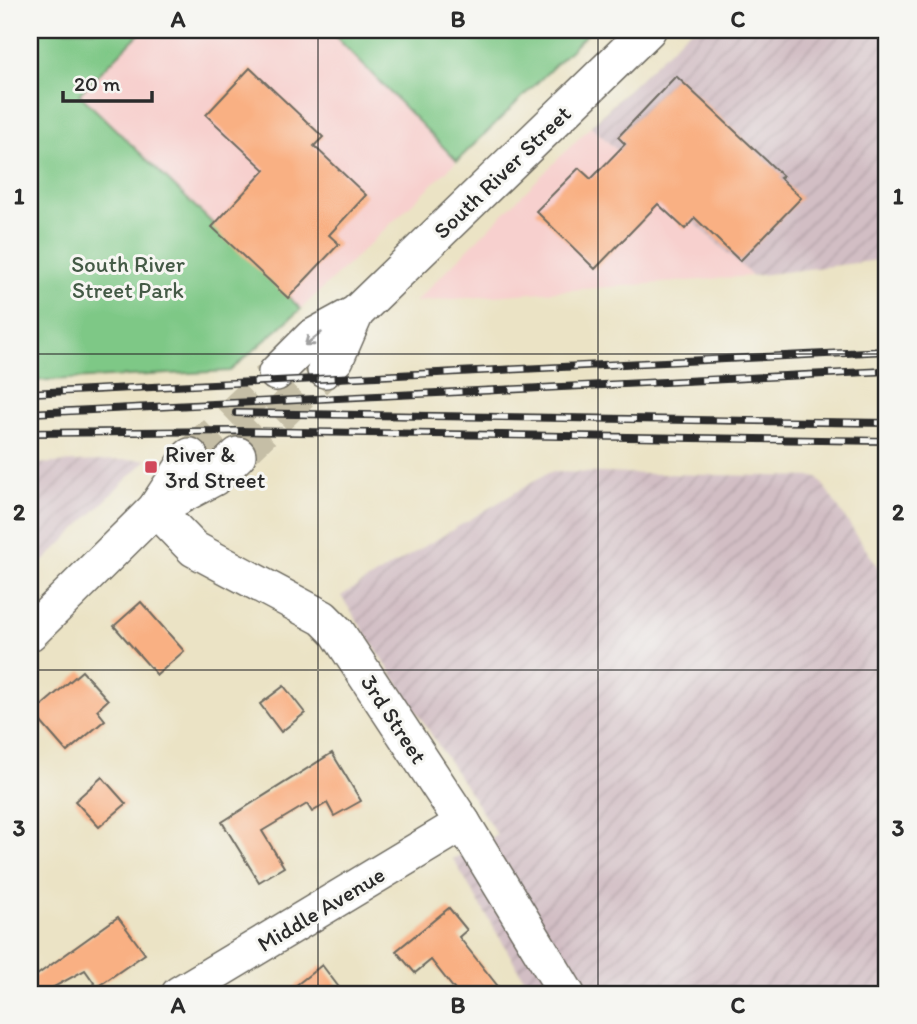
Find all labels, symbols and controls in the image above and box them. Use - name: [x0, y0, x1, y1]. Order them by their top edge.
- text: A: [170, 5, 186, 33]
- text: B: [451, 5, 466, 33]
- text: C: [731, 5, 746, 33]
- scale bar: [63, 60, 152, 104]
- text: 20 m: [74, 71, 121, 96]
- street label: South River Street: [427, 99, 577, 245]
- text: 1: [14, 182, 25, 210]
- text: 1: [893, 182, 904, 210]
- park label: South River Street Park: [71, 250, 185, 304]
- one-way arrow: [303, 331, 322, 346]
- place label: River & 3rd Street: [165, 440, 266, 494]
- marker: River & 3rd Street: [143, 459, 159, 475]
- text: 2: [13, 498, 26, 526]
- text: 2: [892, 498, 905, 526]
- street label: 3rd Street: [355, 669, 433, 769]
- text: 3: [13, 814, 26, 842]
- text: 3: [892, 814, 905, 842]
- street label: Middle Avenue: [252, 860, 390, 958]
- text: A: [170, 991, 186, 1019]
- text: B: [451, 991, 466, 1019]
- text: C: [731, 991, 746, 1019]

